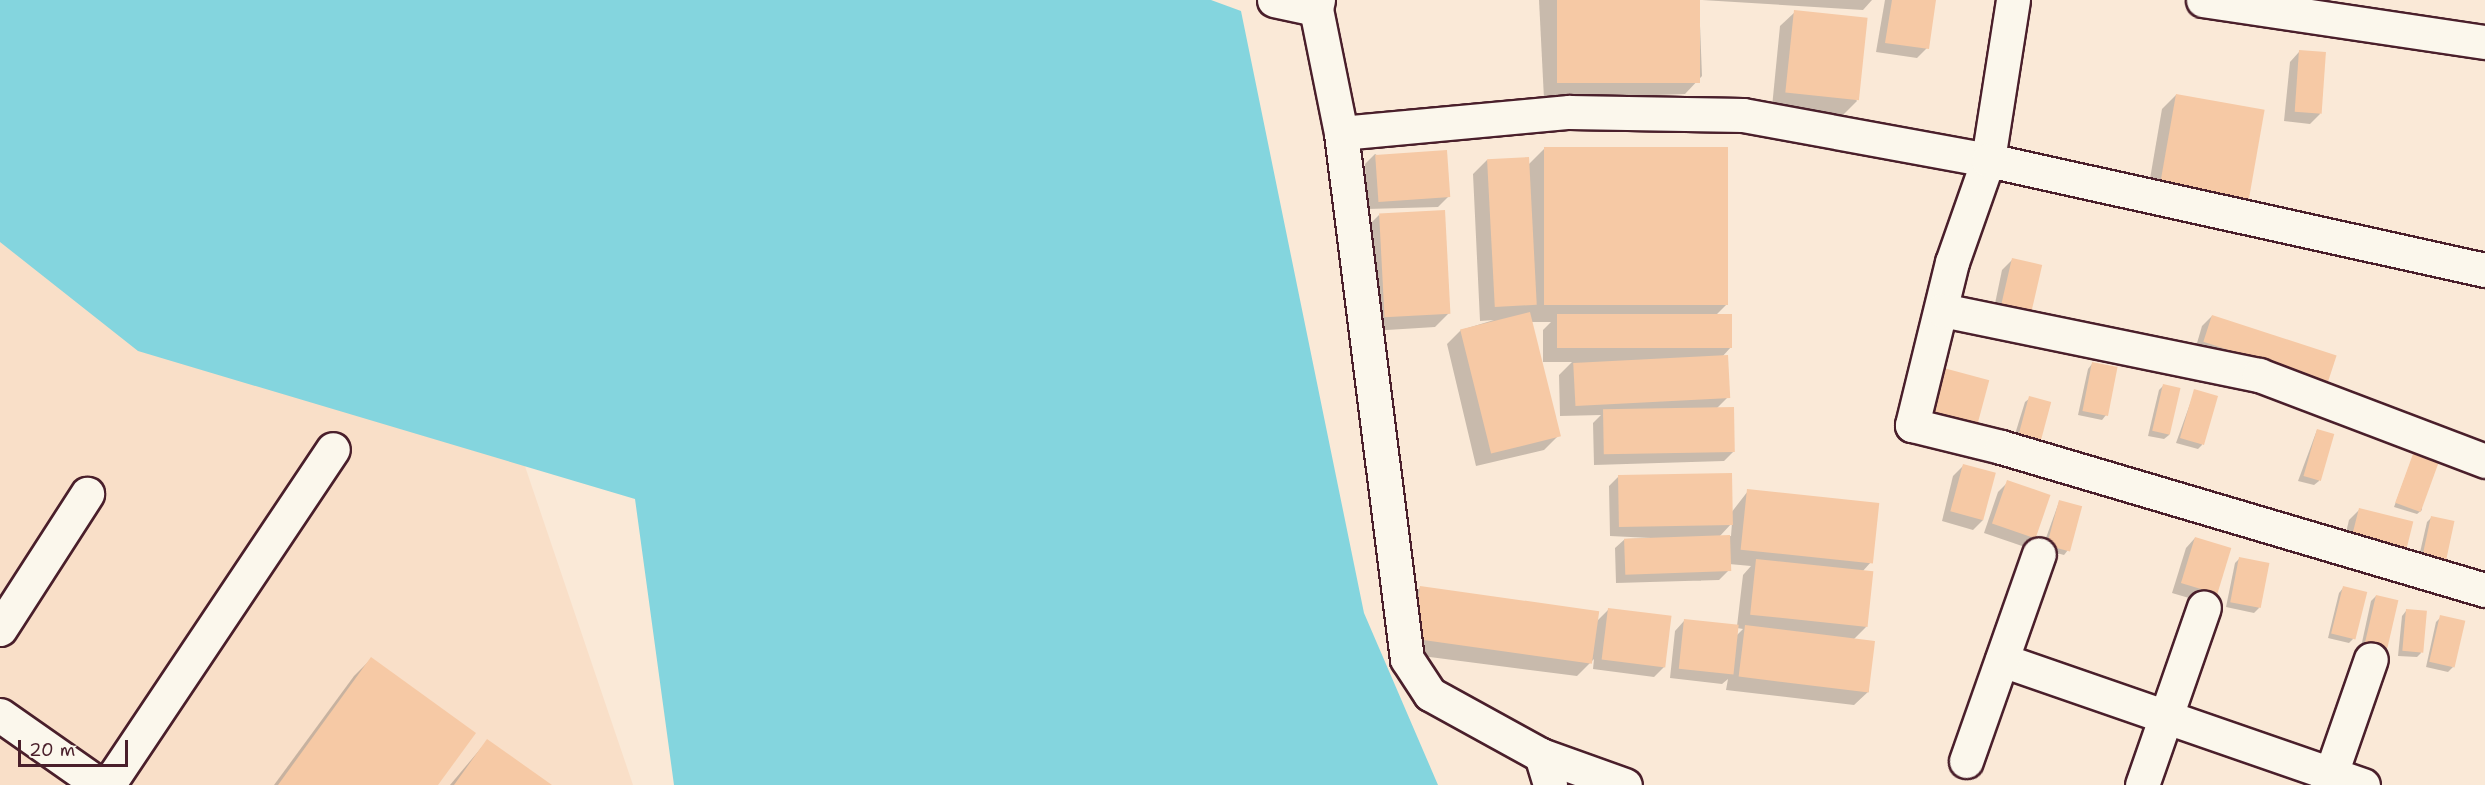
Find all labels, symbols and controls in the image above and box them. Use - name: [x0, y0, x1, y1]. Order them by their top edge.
- scale bar: [21, 728, 130, 766]
- text: 20 m: [29, 738, 75, 762]

